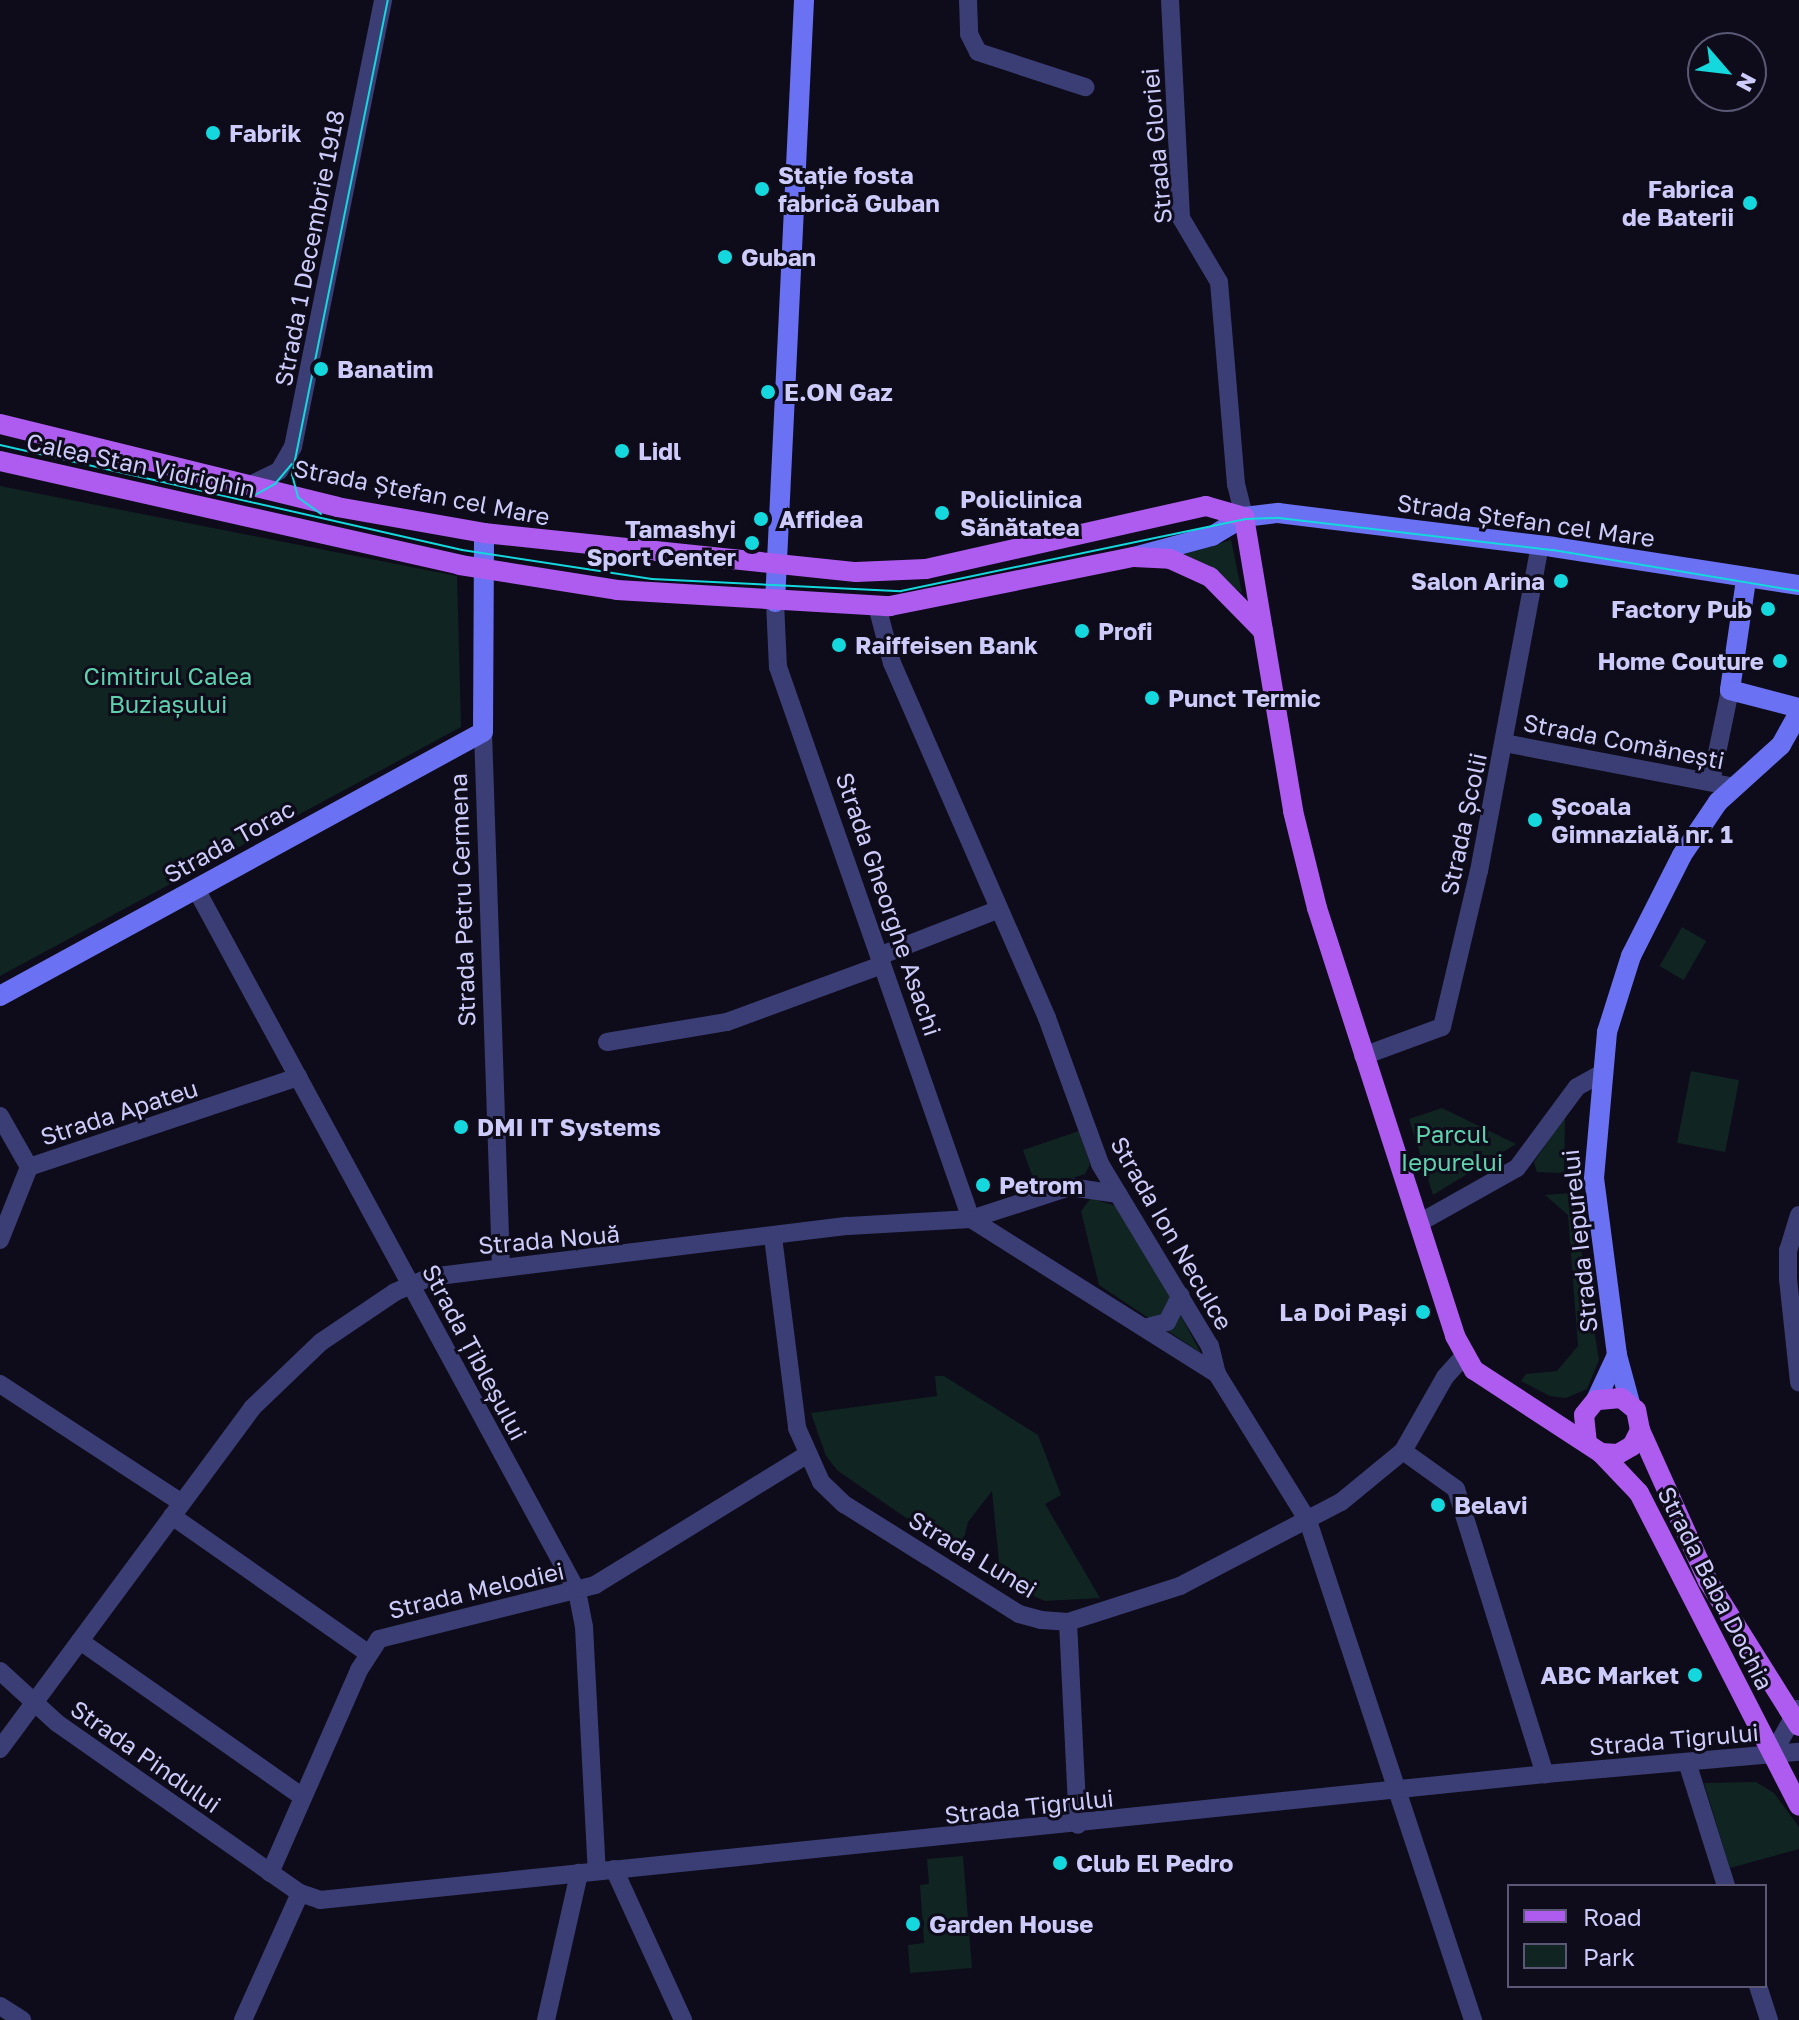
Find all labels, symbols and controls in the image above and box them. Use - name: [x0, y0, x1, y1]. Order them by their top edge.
- north arrow: [1687, 32, 1767, 112]
- street label: Strada Gloriei: [1135, 67, 1177, 225]
- text: N: [1731, 69, 1763, 96]
- street label: Strada 1 Decembrie 1918: [268, 107, 350, 389]
- place label: Fabrik: [229, 119, 301, 147]
- marker: Fabrik: [204, 124, 222, 142]
- place label: Stație fosta fabrică Guban: [778, 161, 940, 217]
- place label: Fabrica de Baterii: [1622, 175, 1734, 231]
- marker: Stație fosta fabrică Guban: [753, 180, 771, 198]
- marker: Fabrica de Baterii: [1741, 194, 1759, 212]
- place label: Guban: [741, 243, 816, 271]
- marker: Guban: [716, 248, 734, 266]
- place label: Banatim: [337, 355, 433, 383]
- marker: Banatim: [312, 360, 330, 378]
- place label: E.ON Gaz: [784, 378, 893, 406]
- marker: E.ON Gaz: [759, 383, 777, 401]
- street label: Calea Stan Vidrighin: [24, 427, 258, 503]
- place label: Lidl: [638, 437, 681, 465]
- marker: Lidl: [613, 442, 631, 460]
- street label: Strada Ștefan cel Mare: [292, 453, 552, 531]
- place label: Policlinica Sănătatea: [960, 485, 1082, 541]
- street label: Strada Ștefan cel Mare: [1395, 488, 1657, 552]
- marker: Policlinica Sănătatea: [931, 502, 953, 524]
- place label: Affidea: [779, 505, 863, 533]
- marker: Affidea: [750, 508, 772, 530]
- place label: Tamashyi Sport Center: [586, 515, 736, 571]
- marker: Tamashyi Sport Center: [743, 534, 761, 552]
- place label: Salon Arina: [1411, 567, 1545, 595]
- marker: Salon Arina: [1552, 572, 1570, 590]
- place label: Factory Pub: [1611, 595, 1752, 623]
- marker: Factory Pub: [1759, 600, 1777, 618]
- place label: Profi: [1098, 617, 1153, 645]
- marker: Profi: [1073, 622, 1091, 640]
- place label: Raiffeisen Bank: [855, 631, 1038, 659]
- marker: Raiffeisen Bank: [830, 636, 848, 654]
- place label: Home Couture: [1597, 647, 1764, 675]
- marker: Home Couture: [1771, 652, 1789, 670]
- park label: Cimitirul Calea Buziașului: [84, 662, 252, 718]
- place label: Punct Termic: [1168, 684, 1321, 712]
- marker: Punct Termic: [1143, 689, 1161, 707]
- street label: Strada Comănești: [1521, 707, 1727, 775]
- street label: Strada Școlii: [1434, 750, 1492, 898]
- street label: Strada Gheorghe Asachi: [830, 769, 948, 1039]
- street label: Strada Petru Cermena: [443, 773, 481, 1027]
- place label: Școala Gimnazială nr. 1: [1551, 792, 1733, 848]
- street label: Strada Torac: [159, 793, 299, 889]
- marker: Școala Gimnazială nr. 1: [1526, 811, 1544, 829]
- street label: Strada Apateu: [37, 1073, 201, 1151]
- place label: DMI IT Systems: [477, 1113, 661, 1141]
- marker: DMI IT Systems: [452, 1118, 470, 1136]
- park label: Parcul Iepurelui: [1401, 1120, 1503, 1176]
- street label: Strada Ion Neculce: [1105, 1131, 1239, 1335]
- street label: Strada Iepurelui: [1555, 1148, 1603, 1334]
- place label: Petrom: [999, 1171, 1083, 1199]
- marker: Petrom: [974, 1176, 992, 1194]
- street label: Strada Nouă: [477, 1218, 621, 1260]
- street label: Strada Țibleșului: [417, 1259, 533, 1445]
- place label: La Doi Pași: [1279, 1298, 1407, 1326]
- marker: La Doi Pași: [1414, 1303, 1432, 1321]
- street label: Strada Baba Dochia: [1652, 1481, 1780, 1695]
- place label: Belavi: [1454, 1491, 1528, 1519]
- marker: Belavi: [1429, 1496, 1447, 1514]
- street label: Strada Lunei: [904, 1504, 1042, 1604]
- street label: Strada Melodiei: [385, 1556, 567, 1624]
- place label: ABC Market: [1540, 1661, 1679, 1689]
- marker: ABC Market: [1686, 1666, 1704, 1684]
- street label: Strada Pindului: [66, 1694, 226, 1818]
- street label: Strada Tigrului: [1588, 1717, 1760, 1761]
- street label: Strada Tigrului: [943, 1783, 1115, 1829]
- place label: Club El Pedro: [1076, 1849, 1233, 1877]
- marker: Club El Pedro: [1051, 1854, 1069, 1872]
- legend: [1507, 1884, 1767, 1988]
- text: Road: [1583, 1902, 1642, 1931]
- place label: Garden House: [929, 1910, 1094, 1938]
- marker: Garden House: [904, 1915, 922, 1933]
- text: Park: [1583, 1942, 1635, 1971]

